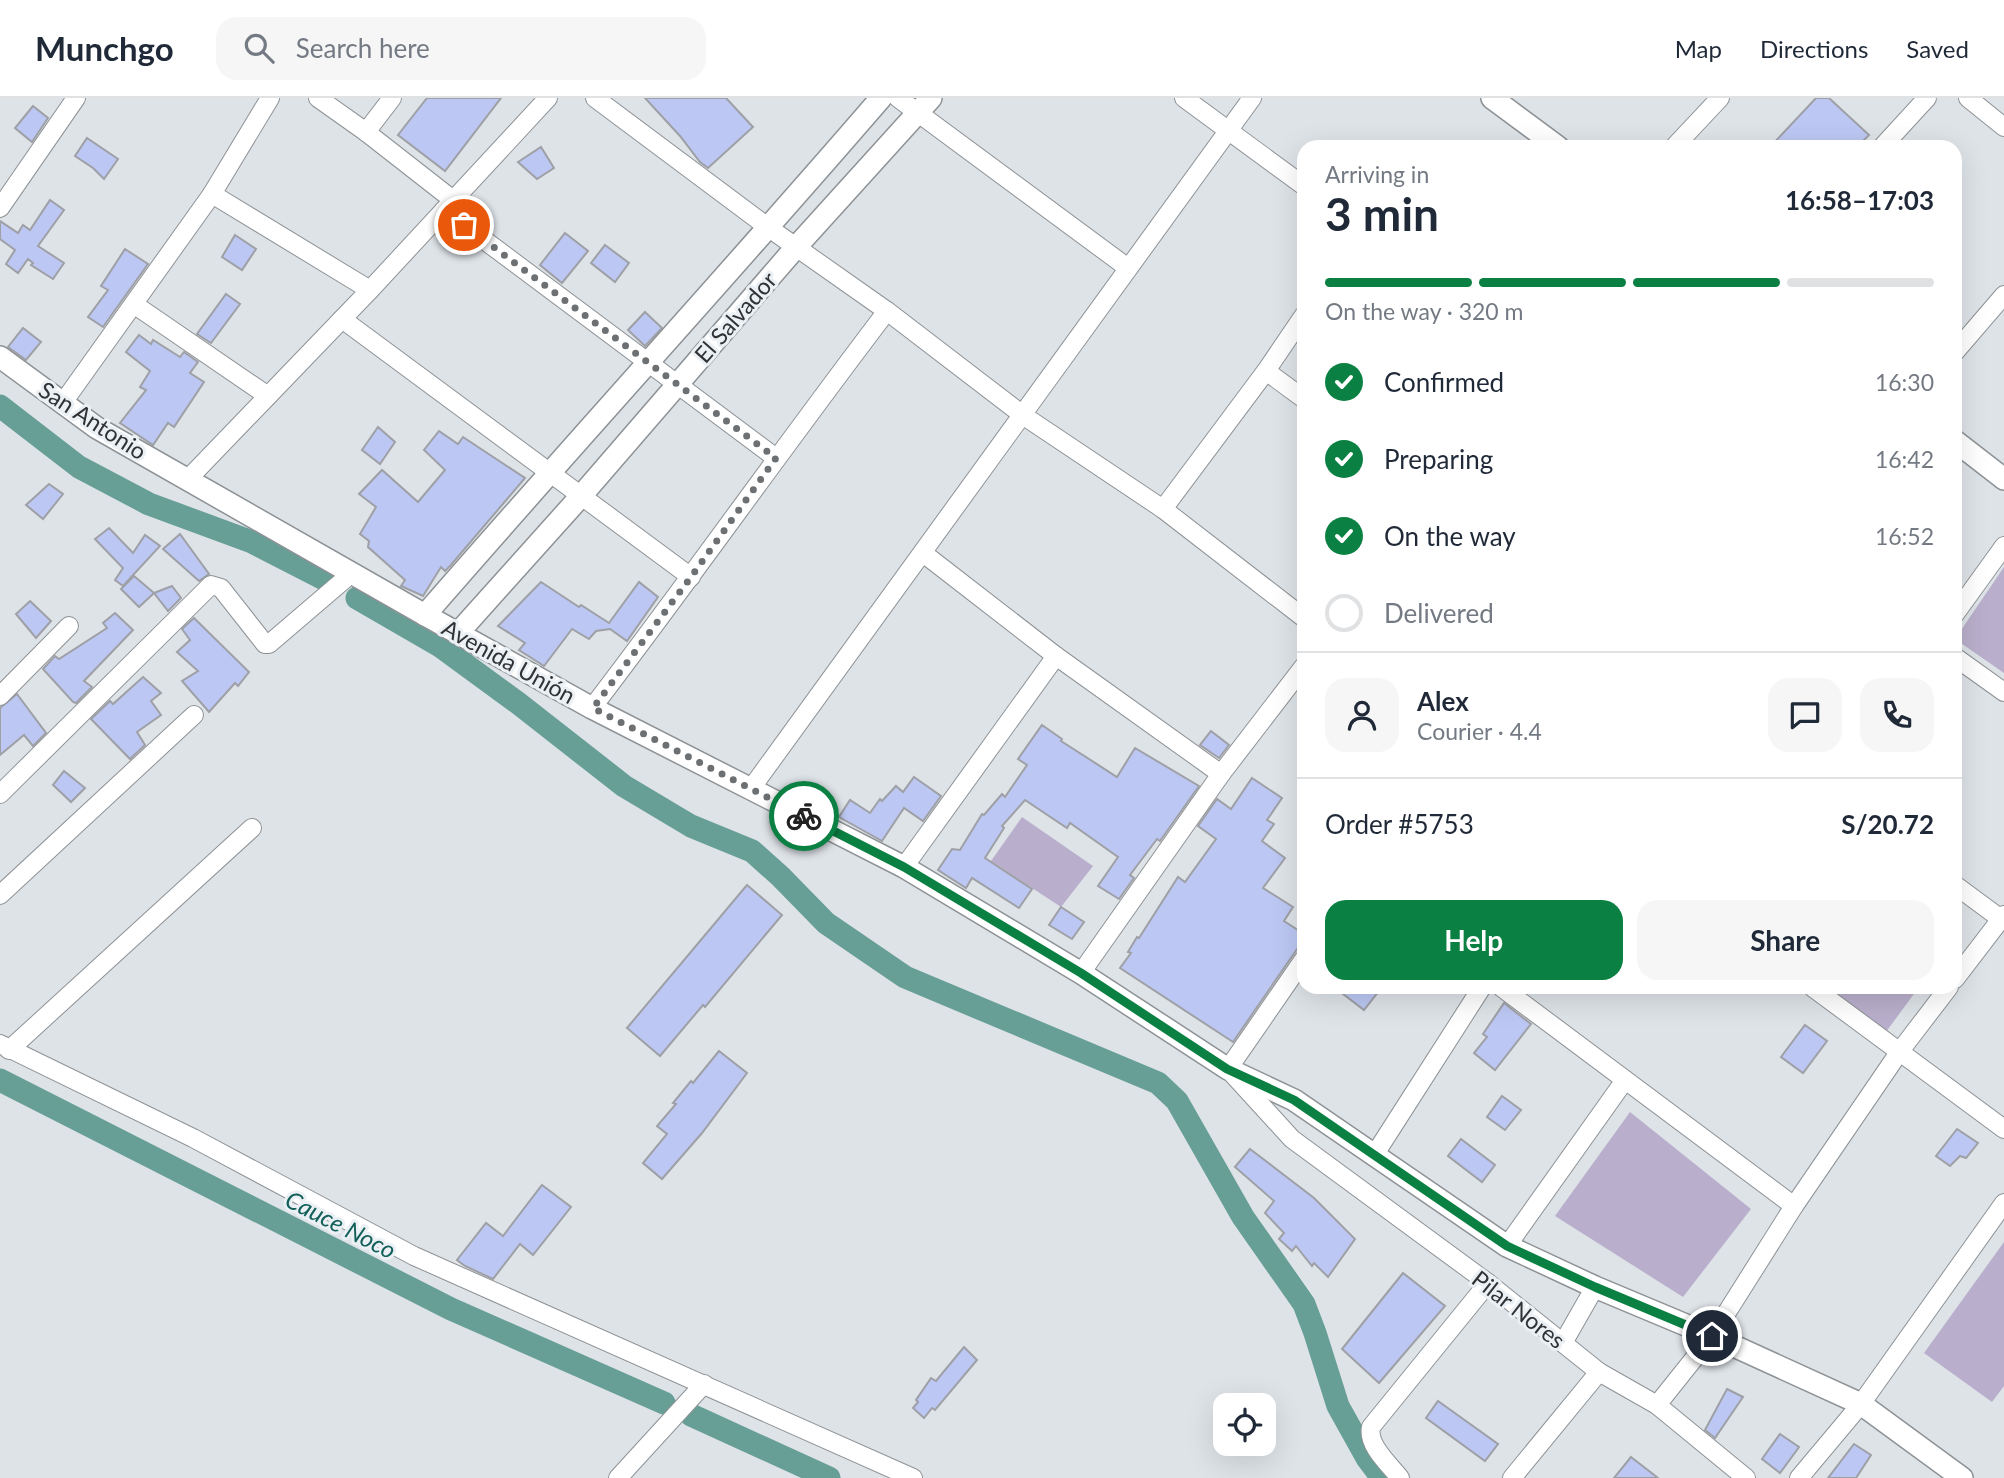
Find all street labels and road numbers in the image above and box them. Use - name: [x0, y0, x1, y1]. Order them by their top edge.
- street label: El Salvador: [688, 265, 782, 368]
- street label: San Antonio: [34, 375, 152, 465]
- street label: Avenida Unión: [438, 613, 580, 709]
- street label: Pilar Nores: [1467, 1264, 1571, 1354]

